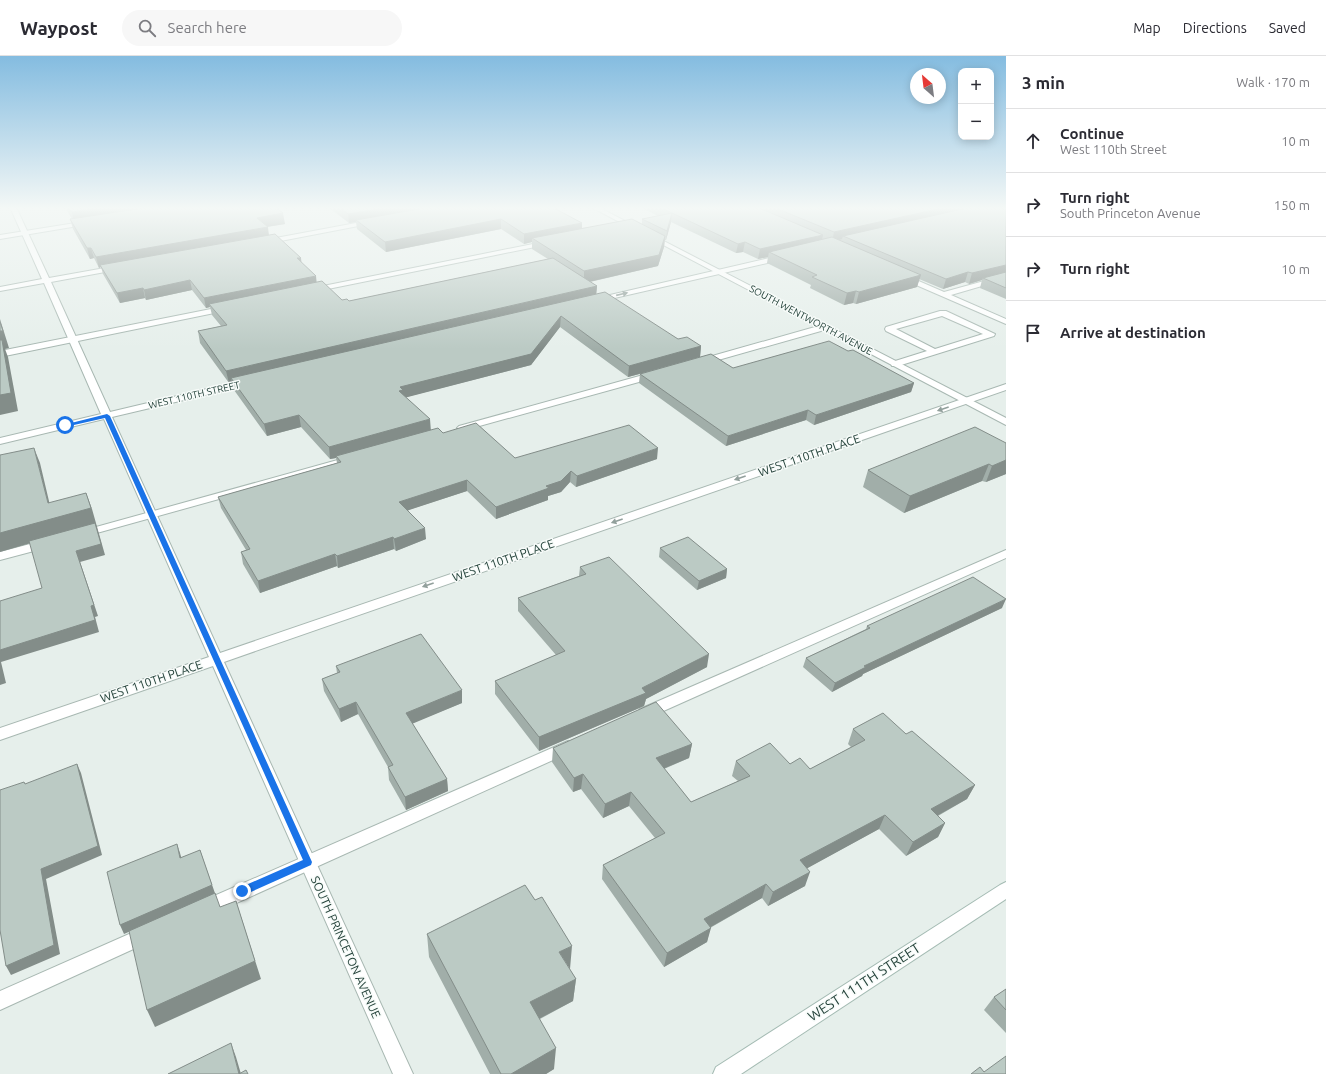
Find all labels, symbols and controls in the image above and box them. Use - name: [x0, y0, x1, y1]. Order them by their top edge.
- search box: [122, 10, 402, 46]
- text: Waypost: [20, 17, 98, 39]
- icon: search: [136, 17, 158, 39]
- text: Search here: [168, 19, 247, 36]
- text: Map: [1133, 20, 1161, 36]
- text: Directions: [1183, 20, 1247, 36]
- text: Saved: [1269, 20, 1306, 36]
- north arrow: [910, 68, 946, 104]
- map controls: [958, 68, 994, 140]
- button: +: [958, 68, 994, 104]
- text: 3 min: [1022, 73, 1065, 92]
- text: Walk · 170 m: [1236, 75, 1310, 89]
- button: −: [958, 104, 994, 140]
- text: Continue: [1060, 125, 1124, 142]
- icon: ahead: [1022, 130, 1044, 152]
- text: 10 m: [1281, 134, 1310, 148]
- text: West 110th Street: [1060, 142, 1167, 156]
- text: Turn right: [1060, 189, 1130, 206]
- icon: right: [1022, 194, 1044, 216]
- text: 150 m: [1274, 198, 1310, 212]
- text: South Princeton Avenue: [1060, 206, 1201, 220]
- icon: right: [1022, 258, 1044, 280]
- text: Turn right: [1060, 260, 1130, 277]
- text: 10 m: [1281, 262, 1310, 276]
- street label: SOUTH WENTWORTH AVENUE: [748, 283, 875, 357]
- one-way arrow: [616, 291, 628, 297]
- icon: arrive: [1022, 322, 1044, 344]
- text: Arrive at destination: [1060, 324, 1206, 341]
- street label: WEST 110TH STREET: [147, 379, 241, 411]
- one-way arrow: [936, 406, 948, 412]
- route start: [56, 416, 74, 434]
- street label: WEST 110TH PLACE: [756, 431, 862, 479]
- one-way arrow: [734, 476, 746, 482]
- one-way arrow: [611, 518, 623, 524]
- street label: WEST 110TH PLACE: [450, 536, 556, 584]
- one-way arrow: [422, 583, 434, 589]
- street label: WEST 110TH PLACE: [98, 657, 204, 705]
- street label: SOUTH PRINCETON AVENUE: [309, 874, 383, 1020]
- route end: [233, 882, 251, 900]
- street label: WEST 111TH STREET: [805, 940, 923, 1024]

